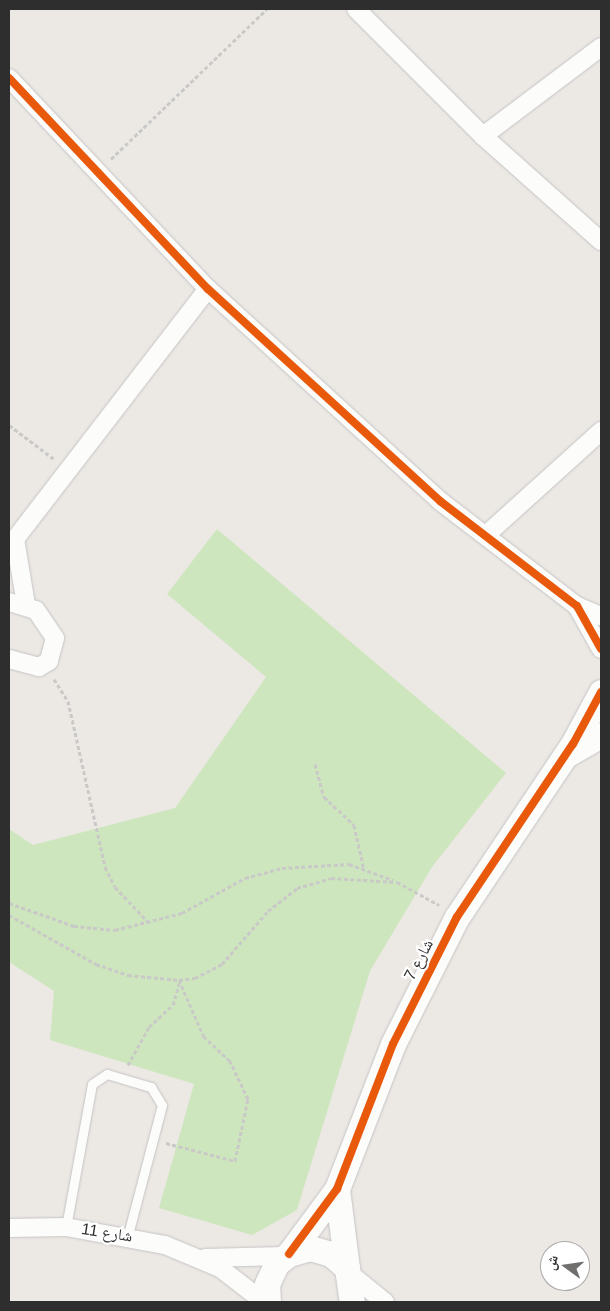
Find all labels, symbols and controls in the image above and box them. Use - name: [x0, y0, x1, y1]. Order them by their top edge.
- street label: شارع 7: [400, 936, 438, 984]
- street label: شارع 11: [80, 1219, 134, 1247]
- north arrow: [540, 1241, 590, 1291]
- text: ش: [542, 1253, 561, 1272]

